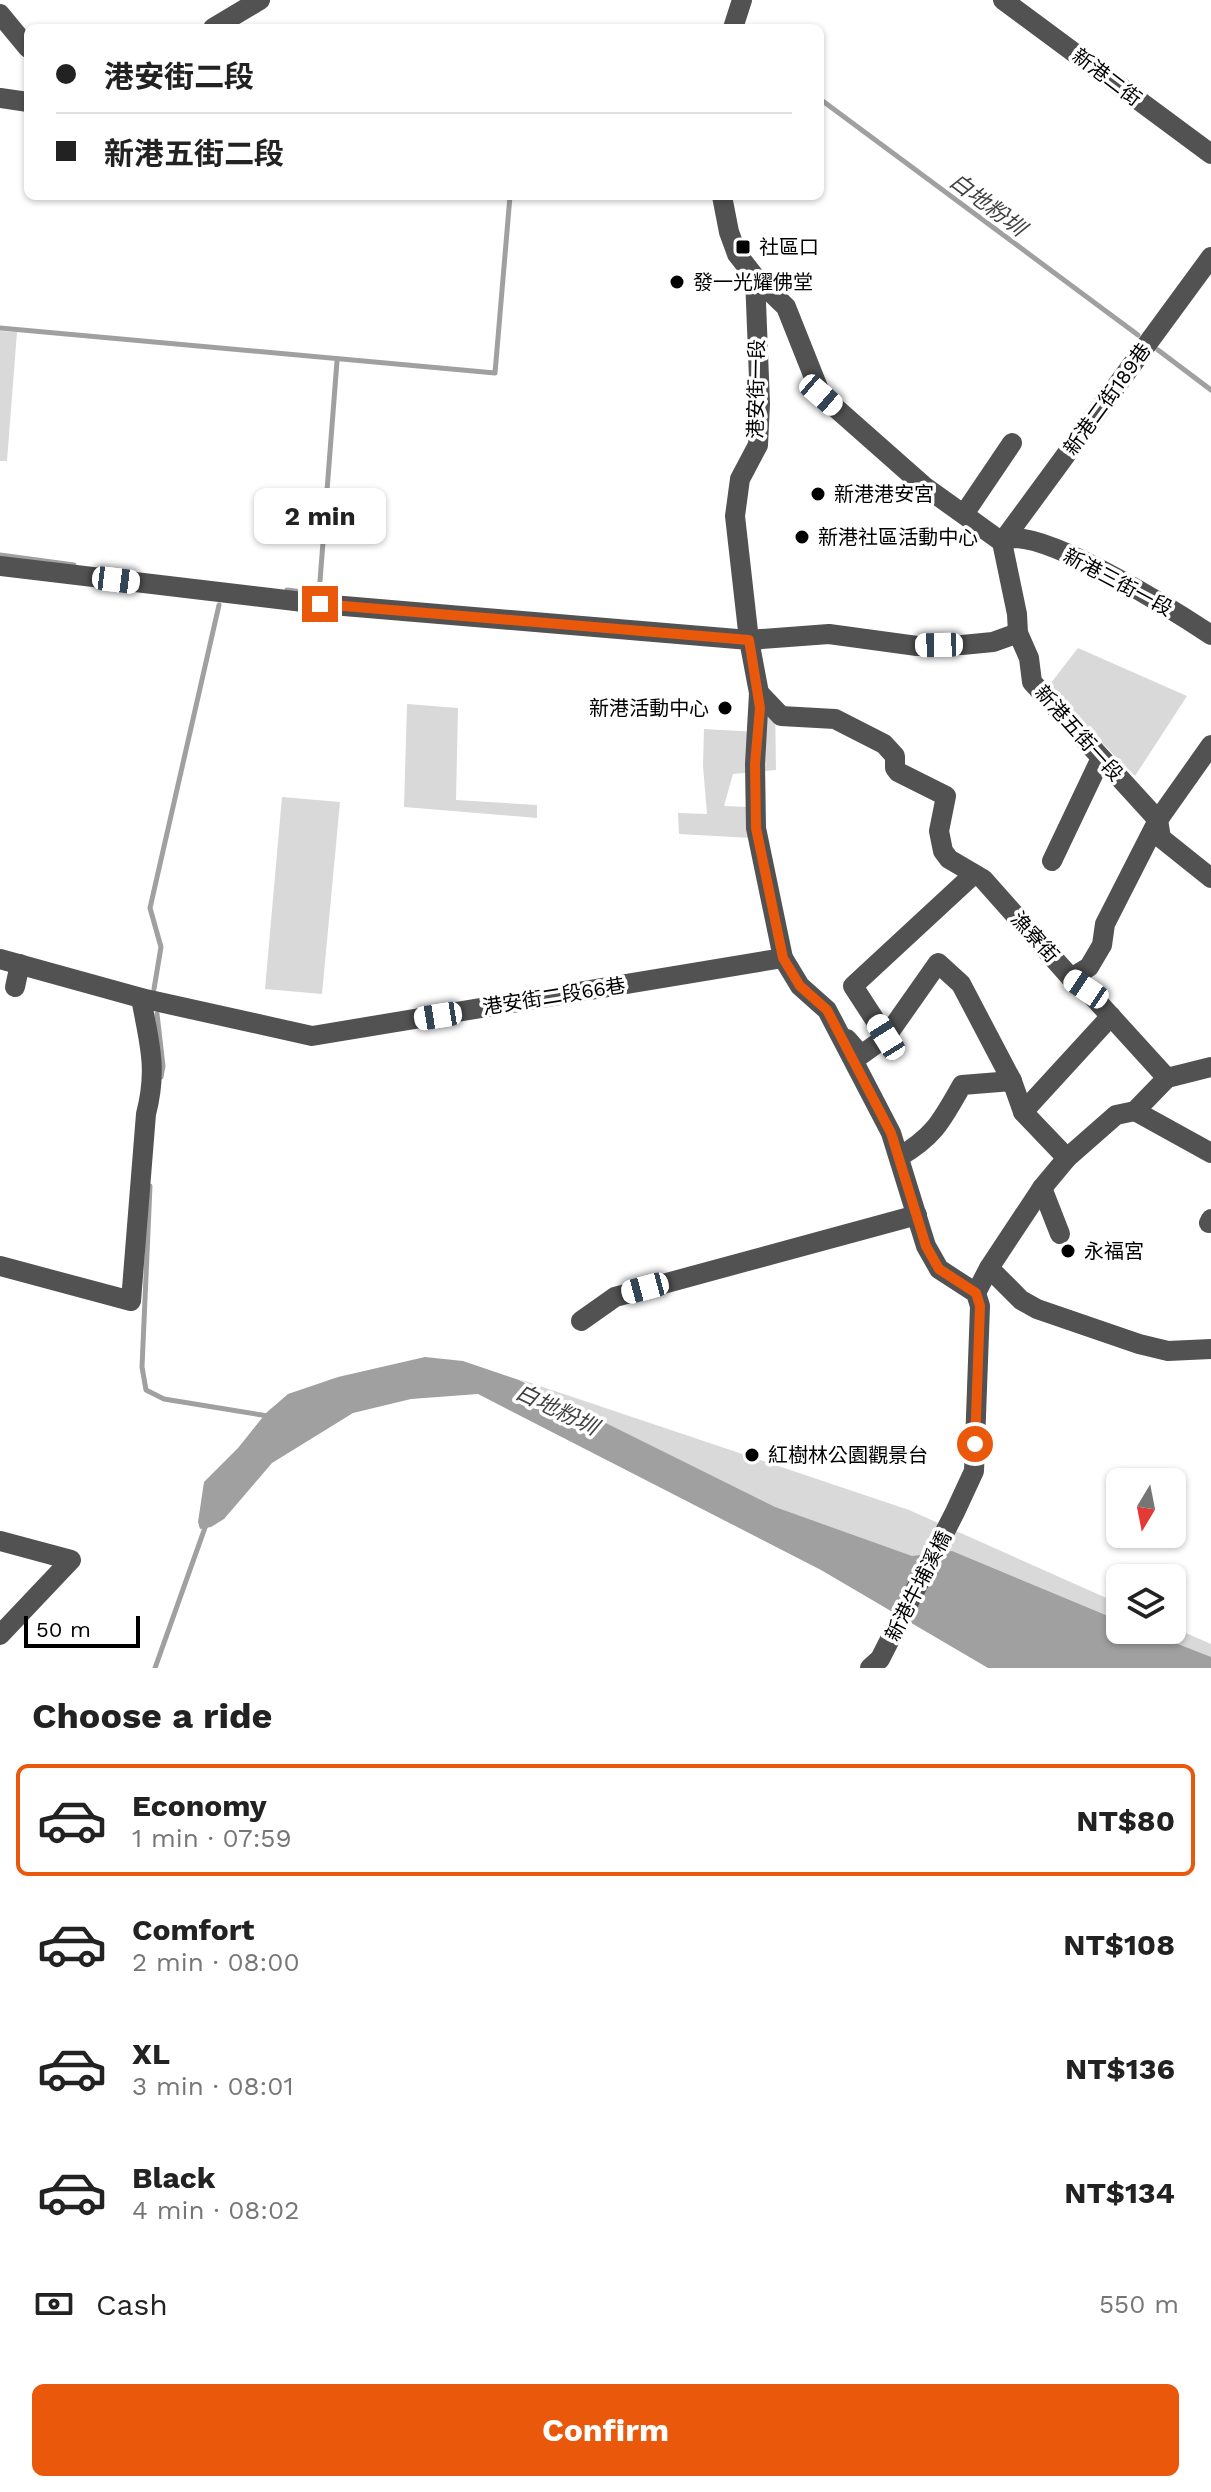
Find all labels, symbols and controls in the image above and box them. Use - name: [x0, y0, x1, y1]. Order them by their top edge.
- street label: 新港二街: [1068, 43, 1146, 111]
- text: 港安街二段: [104, 59, 254, 94]
- text: 新港五街二段: [104, 136, 284, 171]
- water label: 白地粉圳: [945, 168, 1033, 243]
- place label: 社區口: [759, 235, 819, 259]
- marker: 社區口: [734, 238, 752, 256]
- place label: 發一光耀佛堂: [693, 270, 813, 294]
- marker: 發一光耀佛堂: [668, 273, 686, 291]
- street label: 新港二街189巷: [1058, 338, 1156, 460]
- street label: 港安街一段: [743, 339, 769, 439]
- car: [795, 370, 847, 420]
- place label: 新港港安宮: [834, 482, 934, 506]
- marker: 新港港安宮: [809, 485, 827, 503]
- callout: 2 min: [254, 488, 386, 544]
- text: 2 min: [284, 501, 356, 531]
- place label: 新港社區活動中心: [818, 525, 978, 549]
- marker: 新港社區活動中心: [793, 528, 811, 546]
- street label: 新港三街一段: [1059, 543, 1177, 621]
- car: [91, 565, 141, 595]
- route end: [302, 586, 338, 622]
- car: [915, 633, 963, 657]
- street label: 新港五街一段: [1030, 680, 1128, 786]
- place label: 新港活動中心: [589, 696, 709, 720]
- marker: 新港活動中心: [716, 699, 734, 717]
- street label: 漁寮街: [1006, 907, 1064, 967]
- car: [1059, 966, 1113, 1012]
- street label: 港安街二段66巷: [481, 973, 627, 1019]
- car: [412, 1000, 464, 1032]
- car: [863, 1010, 909, 1064]
- place label: 永福宮: [1084, 1239, 1144, 1263]
- marker: 永福宮: [1059, 1242, 1077, 1260]
- car: [619, 1270, 671, 1306]
- water label: 白地粉圳: [512, 1379, 604, 1441]
- route start: [957, 1426, 993, 1462]
- place label: 紅樹林公園觀景台: [768, 1443, 928, 1467]
- marker: 紅樹林公園觀景台: [743, 1446, 761, 1464]
- north arrow: [1106, 1468, 1186, 1548]
- map controls: [1106, 1468, 1186, 1644]
- street label: 新港牛埔溪橋: [880, 1527, 956, 1645]
- button: layers: [1106, 1564, 1186, 1644]
- scale bar: [24, 1612, 140, 1648]
- text: 50 m: [36, 1617, 91, 1642]
- text: Choose a ride: [32, 1695, 272, 1737]
- icon: car: [36, 1784, 108, 1856]
- text: Economy: [132, 1788, 267, 1823]
- text: NT$80: [1076, 1803, 1175, 1838]
- text: 1 min · 07:59: [132, 1823, 292, 1853]
- icon: car: [36, 1908, 108, 1980]
- text: Comfort: [132, 1912, 254, 1947]
- text: NT$108: [1063, 1927, 1175, 1962]
- text: 2 min · 08:00: [132, 1947, 300, 1977]
- icon: car: [36, 2032, 108, 2104]
- text: XL: [132, 2036, 170, 2071]
- text: NT$136: [1065, 2051, 1175, 2086]
- text: 3 min · 08:01: [132, 2071, 294, 2101]
- icon: car: [36, 2156, 108, 2228]
- text: Black: [132, 2160, 216, 2195]
- text: NT$134: [1064, 2175, 1175, 2210]
- text: 4 min · 08:02: [132, 2195, 299, 2225]
- icon: cash: [32, 2282, 76, 2326]
- text: Cash: [96, 2287, 168, 2322]
- text: 550 m: [1099, 2289, 1179, 2319]
- button: Confirm: [32, 2384, 1179, 2476]

